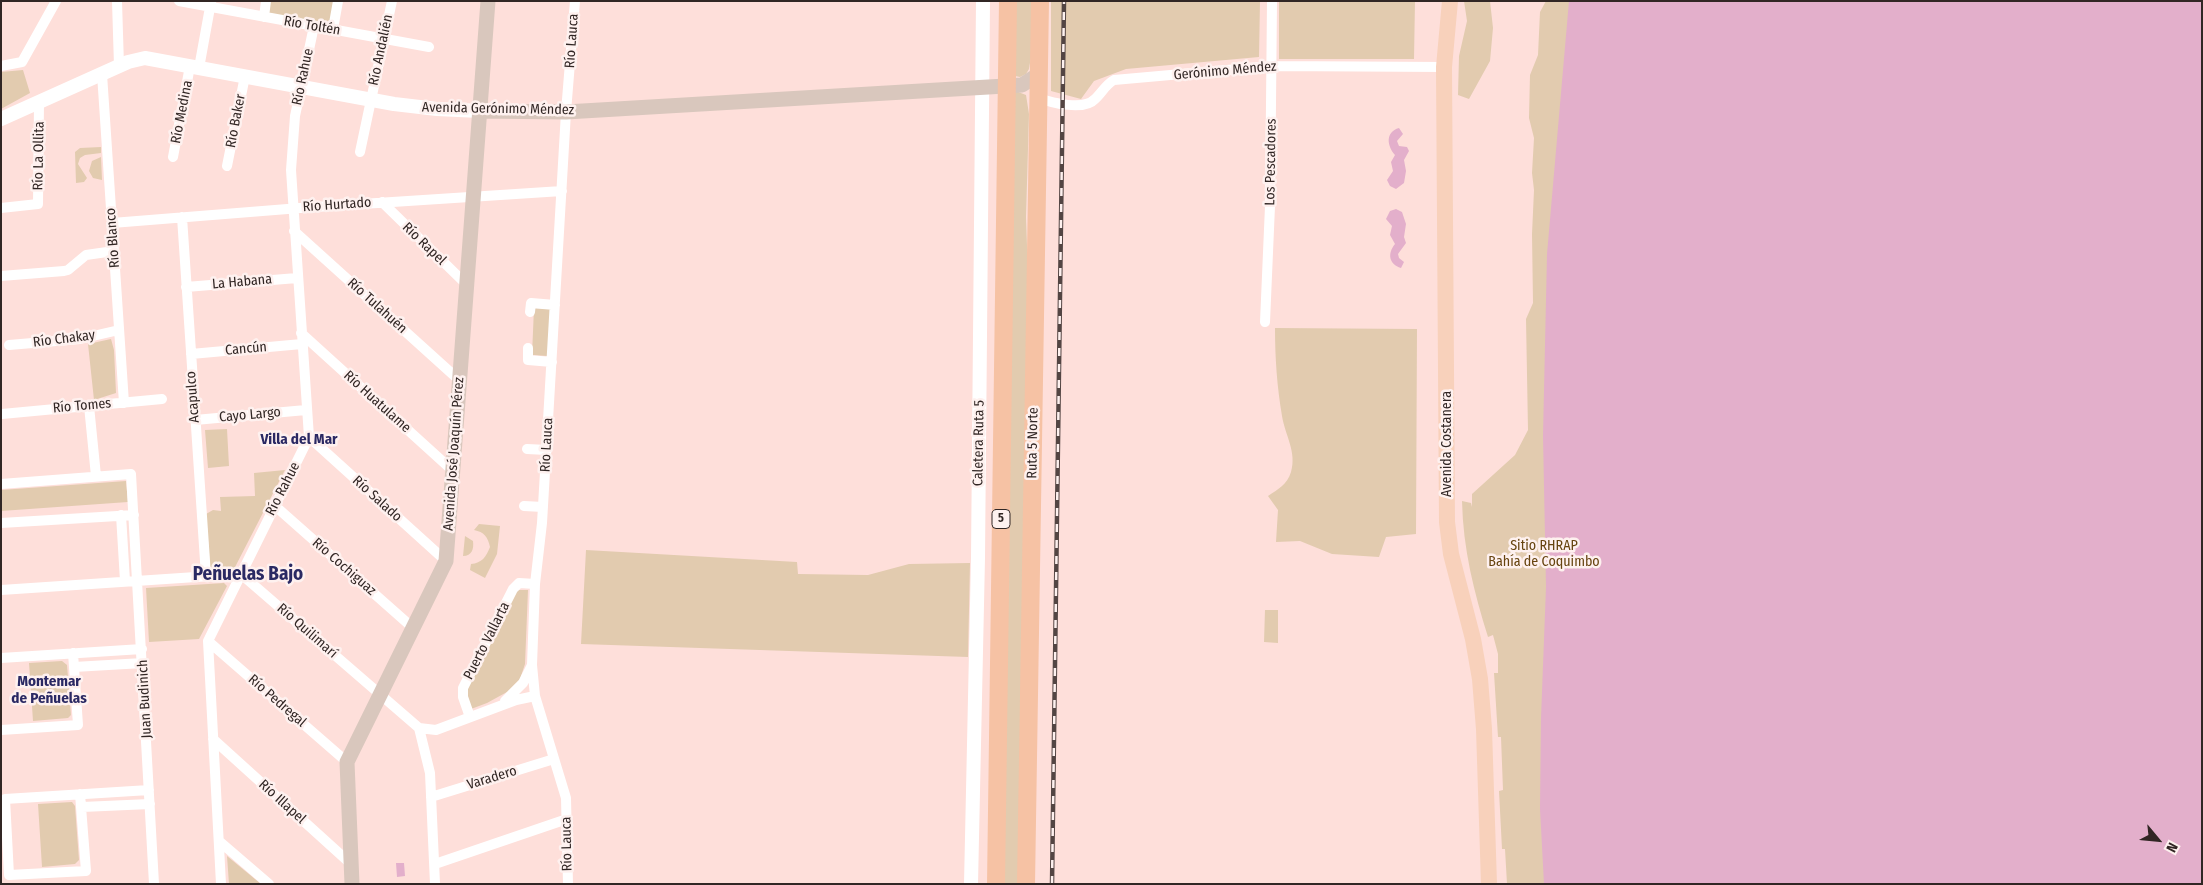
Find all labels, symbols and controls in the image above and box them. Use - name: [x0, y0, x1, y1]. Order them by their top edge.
- street label: Río Toltén: [282, 13, 342, 39]
- street label: Río Andalién: [365, 13, 397, 87]
- street label: Río Lauca: [562, 13, 582, 69]
- street label: Río Rahue: [289, 47, 317, 107]
- street label: Gerónimo Méndez: [1173, 58, 1277, 84]
- street label: Río Medina: [168, 79, 196, 145]
- street label: Río Baker: [223, 93, 249, 149]
- street label: Avenida Gerónimo Méndez: [422, 99, 574, 119]
- street label: Los Pescadores: [1262, 118, 1280, 206]
- street label: Río La Ollita: [30, 121, 48, 191]
- street label: Río Hurtado: [302, 194, 372, 216]
- street label: Río Blanco: [103, 207, 123, 269]
- street label: Río Rapel: [399, 219, 449, 269]
- street label: La Habana: [211, 271, 273, 293]
- street label: Río Tulahuén: [344, 275, 410, 337]
- street label: Río Chakay: [32, 327, 96, 351]
- street label: Cancún: [224, 339, 268, 359]
- street label: Río Huatulame: [340, 367, 414, 437]
- street label: Acapulco: [183, 371, 203, 423]
- street label: Avenida José Joaquín Pérez: [440, 377, 468, 531]
- street label: Avenida Costanera: [1439, 391, 1455, 497]
- street label: Río Tomes: [52, 395, 112, 417]
- street label: Caletera Ruta 5: [970, 400, 988, 486]
- street label: Cayo Largo: [218, 404, 282, 426]
- street label: Ruta 5 Norte: [1024, 407, 1042, 479]
- street label: Río Lauca: [537, 417, 557, 473]
- district label: Villa del Mar: [260, 431, 338, 449]
- street label: Río Rahue: [262, 459, 304, 519]
- street label: Río Salado: [349, 472, 405, 526]
- road number: 5: [992, 509, 1010, 528]
- street label: Río Cochiguaz: [309, 535, 379, 599]
- park label: Sitio RHRAP Bahía de Coquimbo: [1488, 538, 1600, 570]
- district label: Peñuelas Bajo: [193, 564, 303, 586]
- street label: Puerto Vallarta: [460, 599, 514, 683]
- street label: Río Quilimarí: [273, 600, 341, 662]
- street label: Juan Budinich: [135, 659, 155, 739]
- street label: Río Pedregal: [245, 671, 309, 731]
- district label: Montemar de Peñuelas: [11, 673, 87, 708]
- street label: Varadero: [465, 763, 519, 793]
- street label: Río Illapel: [255, 776, 309, 828]
- north arrow: [2133, 815, 2183, 865]
- street label: Río Lauca: [558, 816, 576, 872]
- text: N: [2162, 840, 2181, 855]

